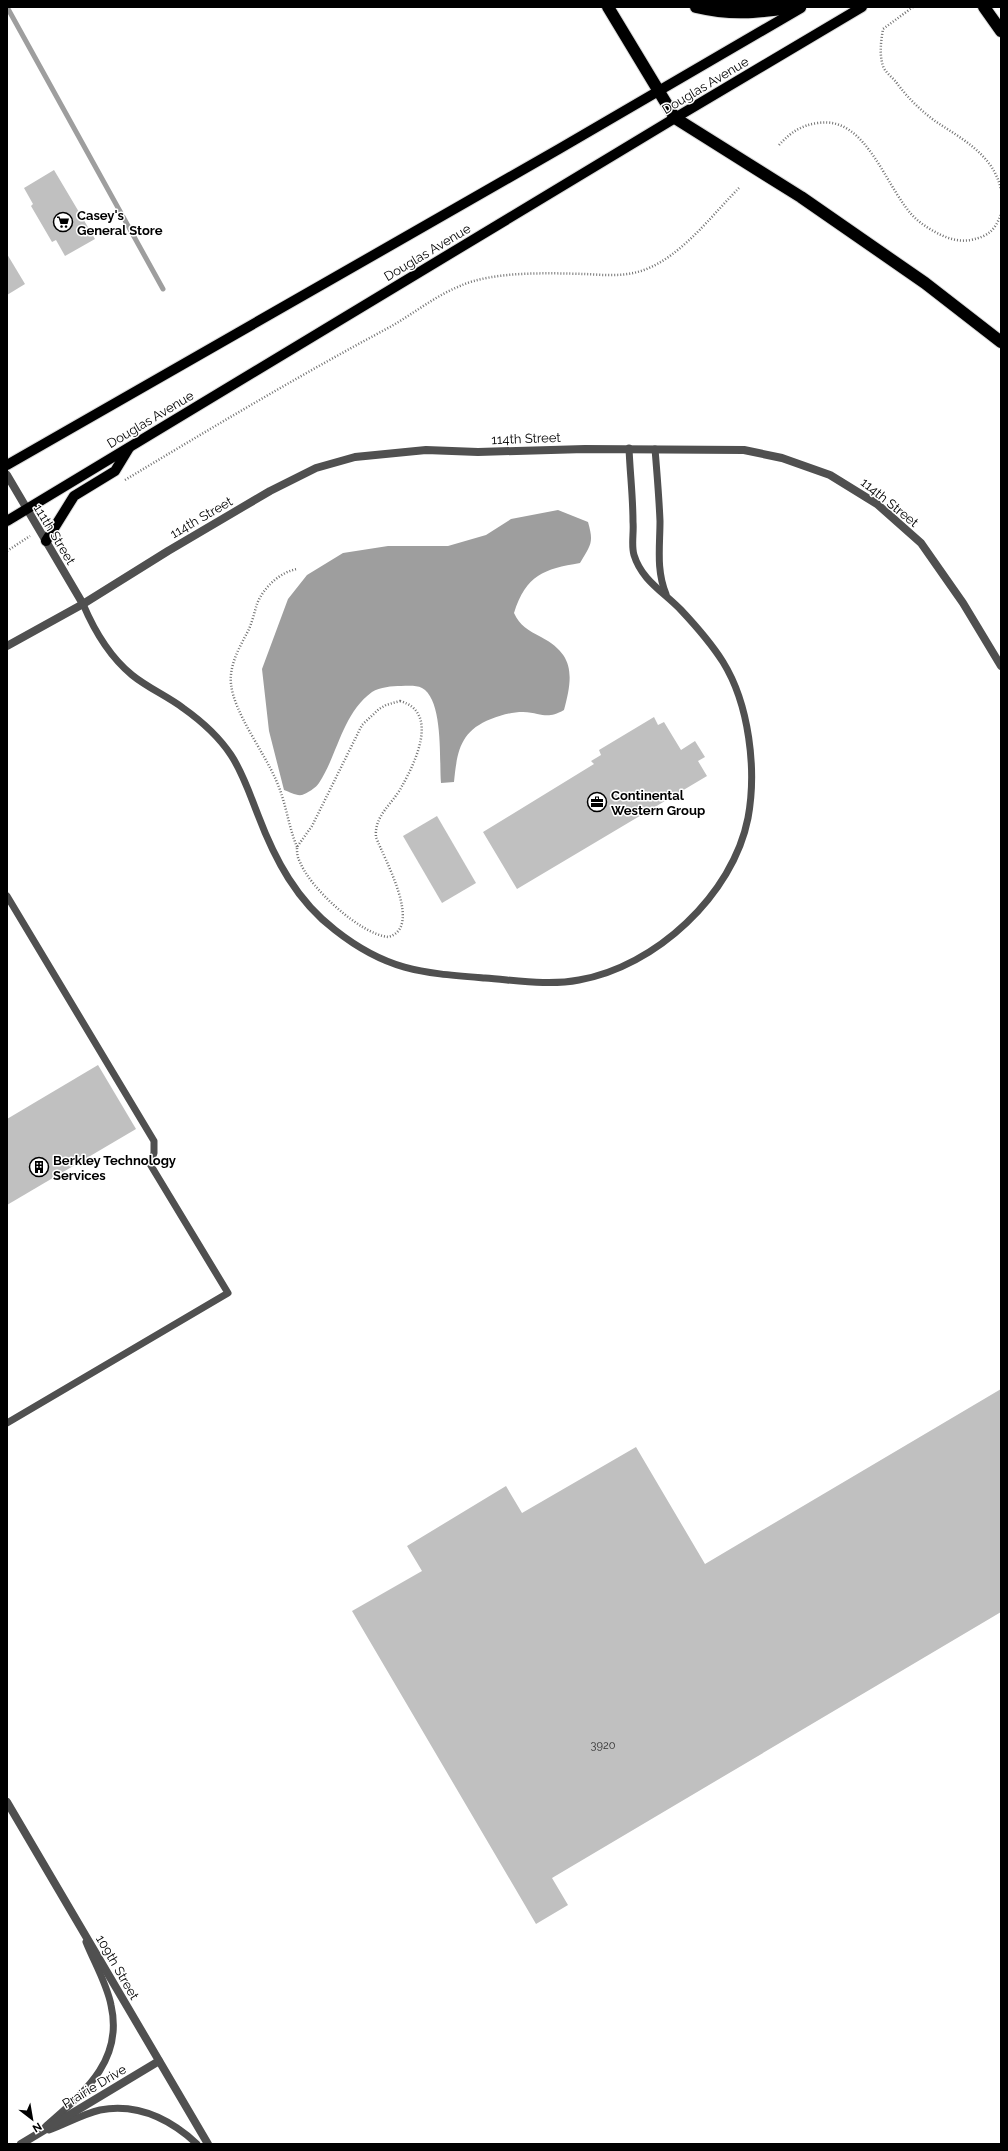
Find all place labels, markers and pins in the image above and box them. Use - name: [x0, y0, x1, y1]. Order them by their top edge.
- place label: Casey's General Store: [77, 208, 163, 238]
- supermarket icon: Casey's General Store: [52, 211, 74, 233]
- place label: Continental Western Group: [611, 788, 705, 818]
- office icon: Continental Western Group: [586, 791, 608, 813]
- place label: Berkley Technology Services: [53, 1153, 176, 1183]
- building icon: Berkley Technology Services: [28, 1156, 50, 1178]

